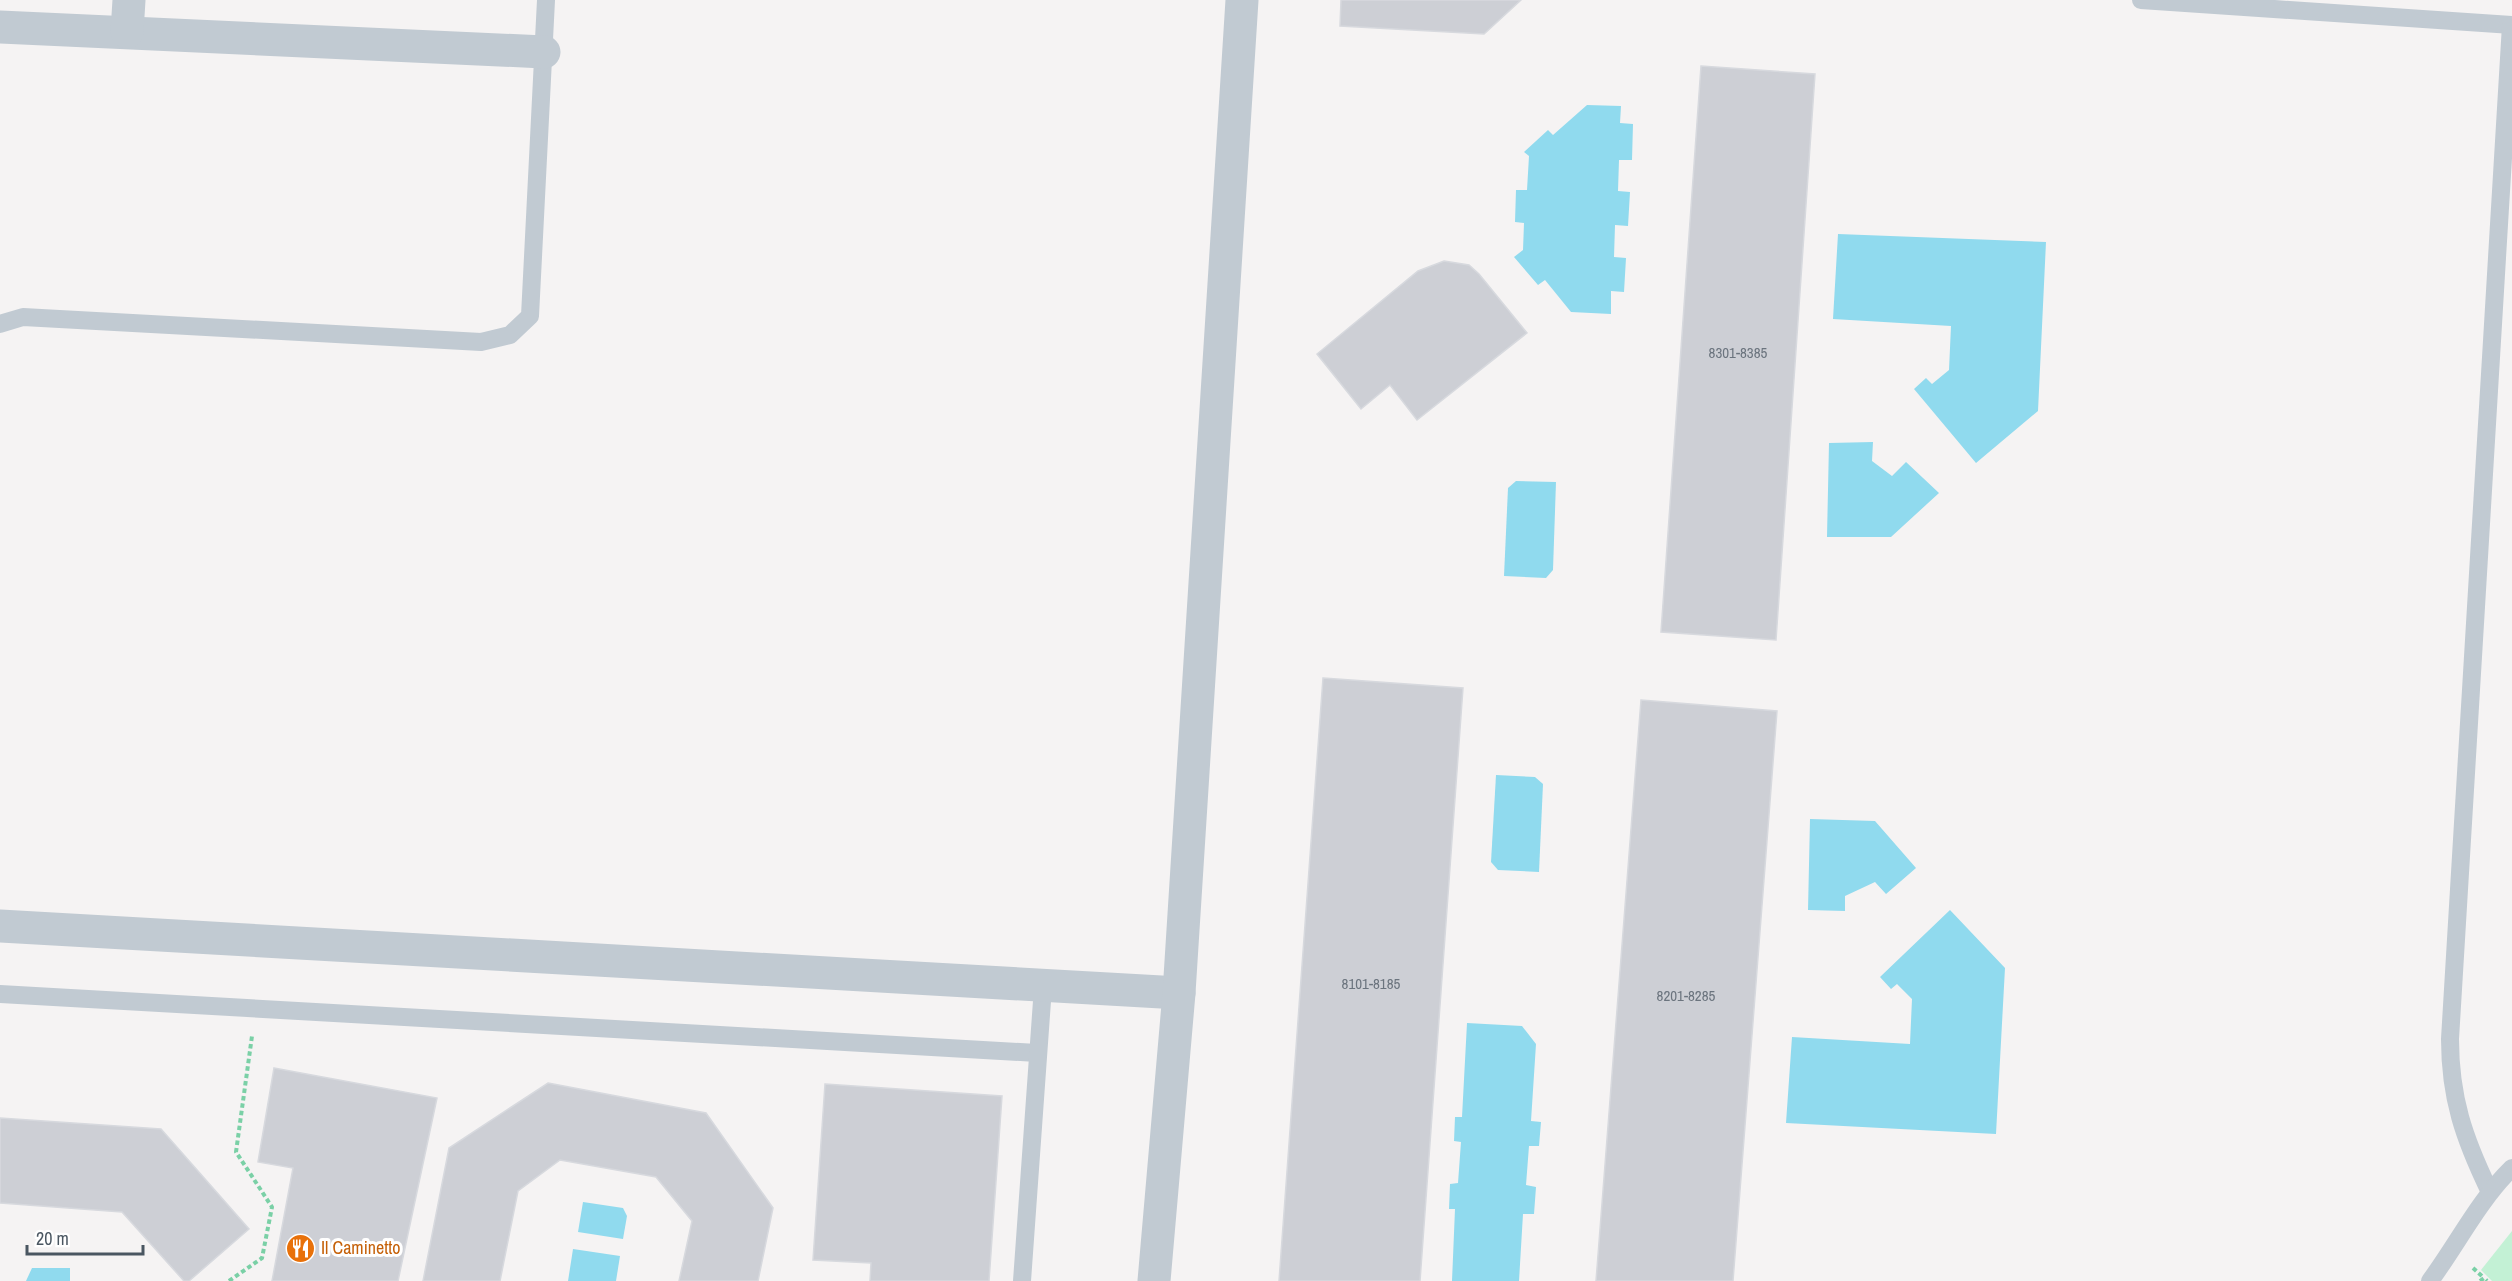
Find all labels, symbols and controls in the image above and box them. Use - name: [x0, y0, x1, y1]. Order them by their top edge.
- house number: 8301-8385: [1709, 342, 1768, 363]
- house number: 8101-8185: [1342, 973, 1401, 994]
- house number: 8201-8285: [1657, 985, 1716, 1006]
- scale bar: [27, 1218, 142, 1256]
- text: 20 m: [36, 1226, 69, 1251]
- restaurant icon: Il Caminetto: [284, 1232, 316, 1264]
- place label: Il Caminetto: [321, 1235, 401, 1260]

